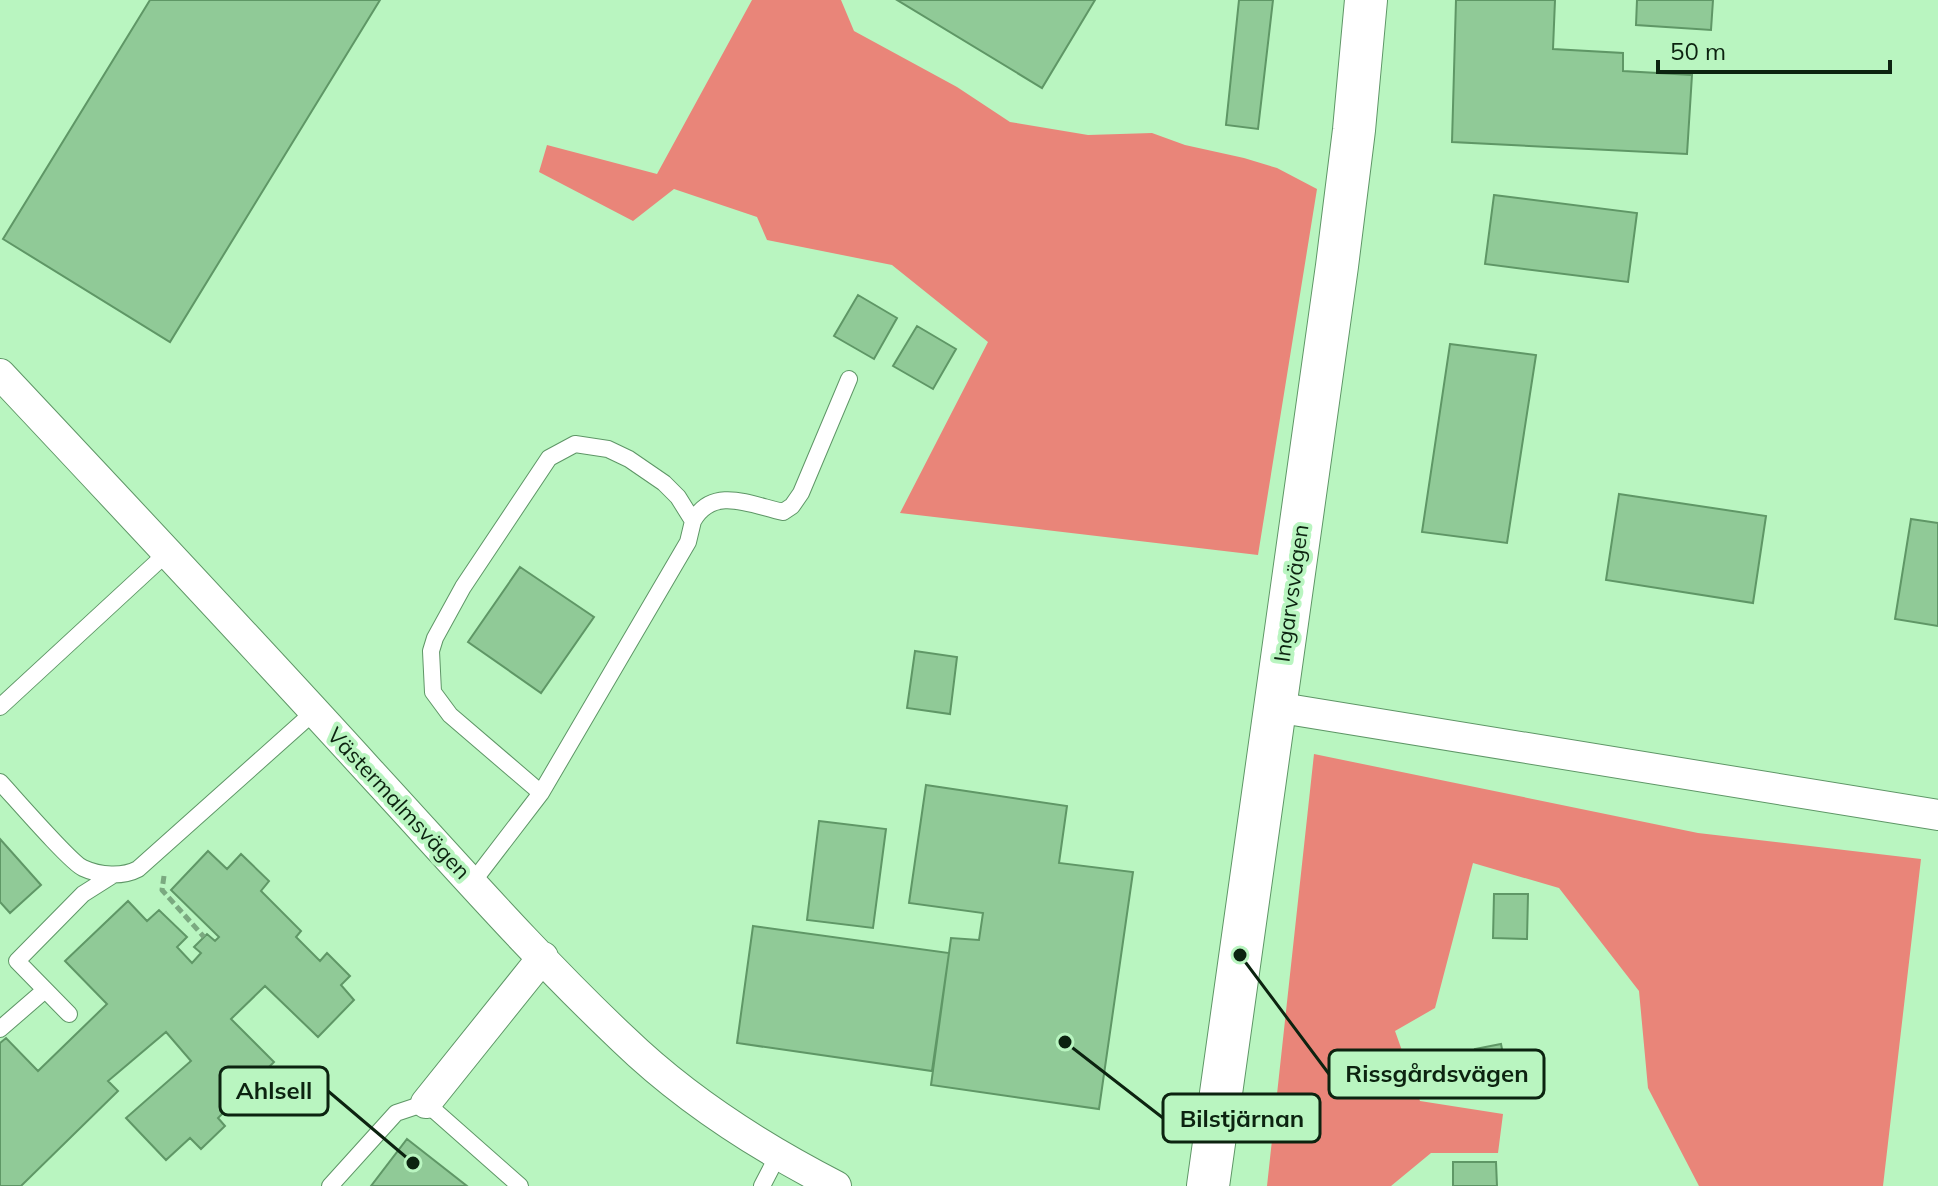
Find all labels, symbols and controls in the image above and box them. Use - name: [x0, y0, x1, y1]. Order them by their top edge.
- scale bar: [1658, 24, 1890, 74]
- text: 50 m: [1670, 36, 1726, 66]
- street label: Ingarvsvägen: [1267, 522, 1315, 664]
- street label: Västermalmsvägen: [321, 721, 477, 885]
- callout: Rissgårdsvägen: [1329, 1050, 1544, 1098]
- text: Rissgårdsvägen: [1345, 1058, 1529, 1088]
- callout: Ahlsell: [220, 1067, 328, 1115]
- text: Ahlsell: [236, 1075, 312, 1105]
- callout: Bilstjärnan: [1163, 1094, 1320, 1142]
- text: Bilstjärnan: [1180, 1103, 1304, 1133]

